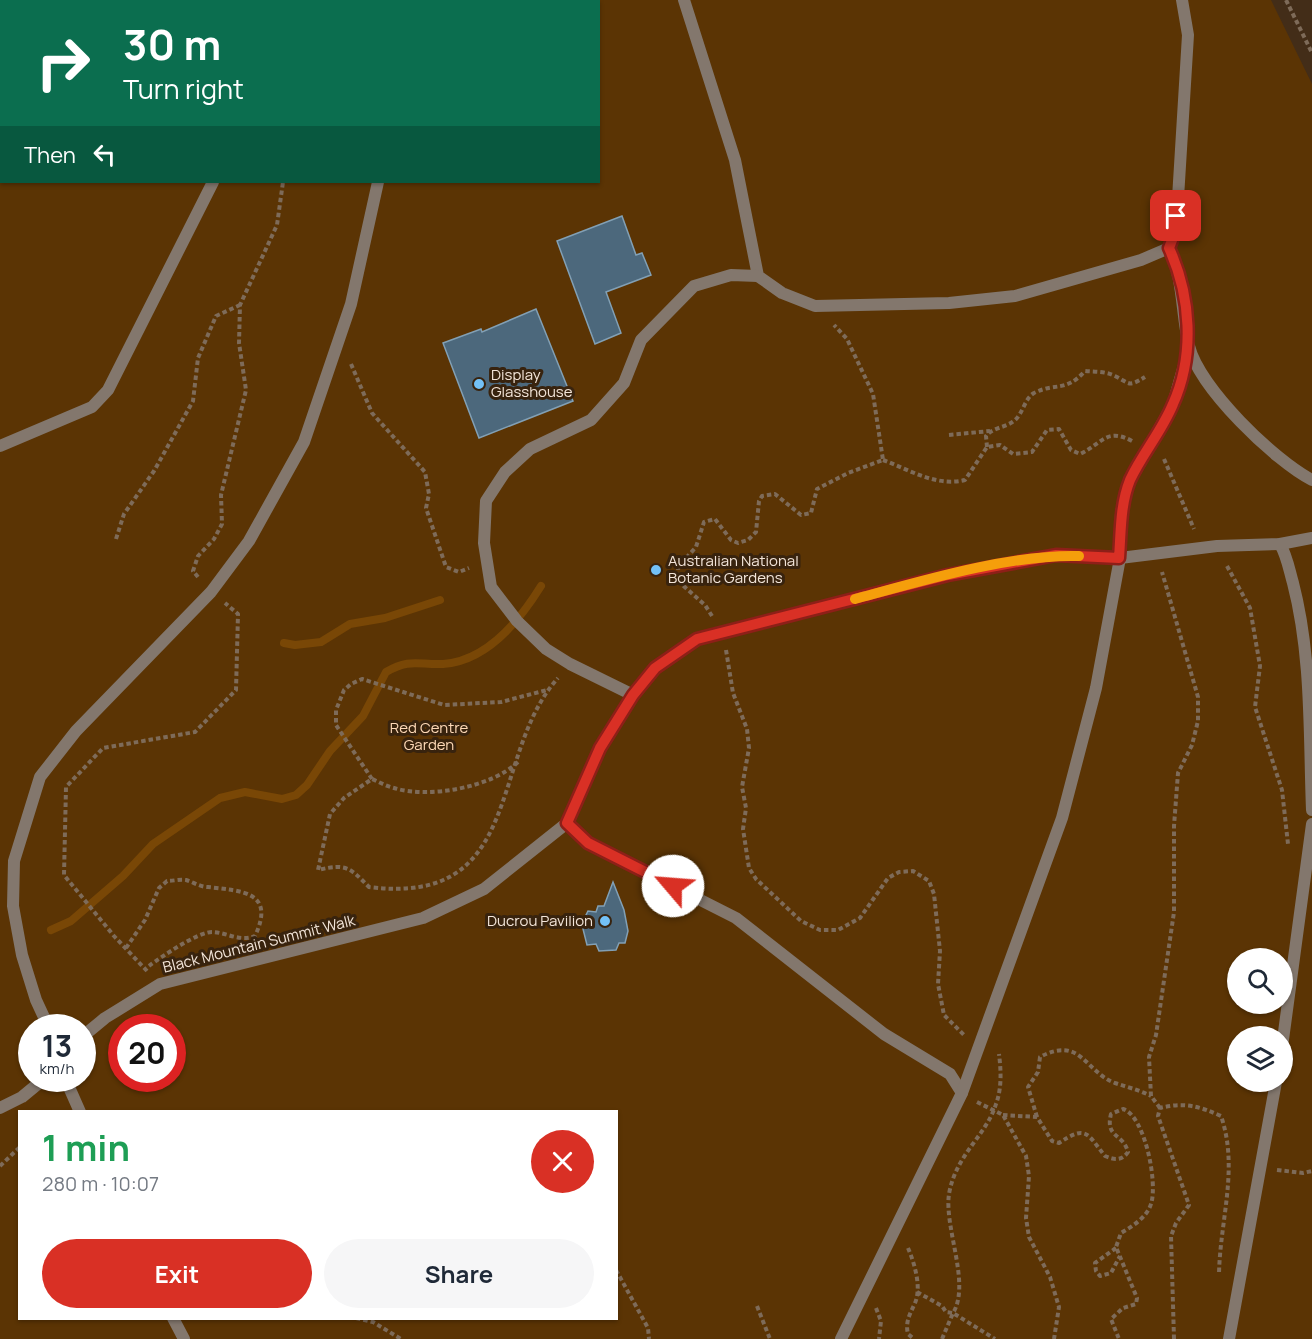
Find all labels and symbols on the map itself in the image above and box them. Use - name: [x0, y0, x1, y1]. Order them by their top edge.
- pin: [1150, 190, 1201, 241]
- place label: Display Glasshouse: [491, 364, 573, 402]
- marker: Display Glasshouse: [472, 377, 486, 391]
- place label: Australian National Botanic Gardens: [668, 550, 799, 588]
- marker: Australian National Botanic Gardens: [649, 563, 663, 577]
- park label: Red Centre Garden: [390, 717, 468, 755]
- position arrow: [641, 854, 705, 918]
- street label: Black Mountain Summit Walk: [160, 909, 358, 978]
- place label: Ducrou Pavilion: [487, 910, 593, 931]
- marker: Ducrou Pavilion: [598, 914, 612, 928]
- speed limit sign: 20: [108, 1014, 186, 1092]

